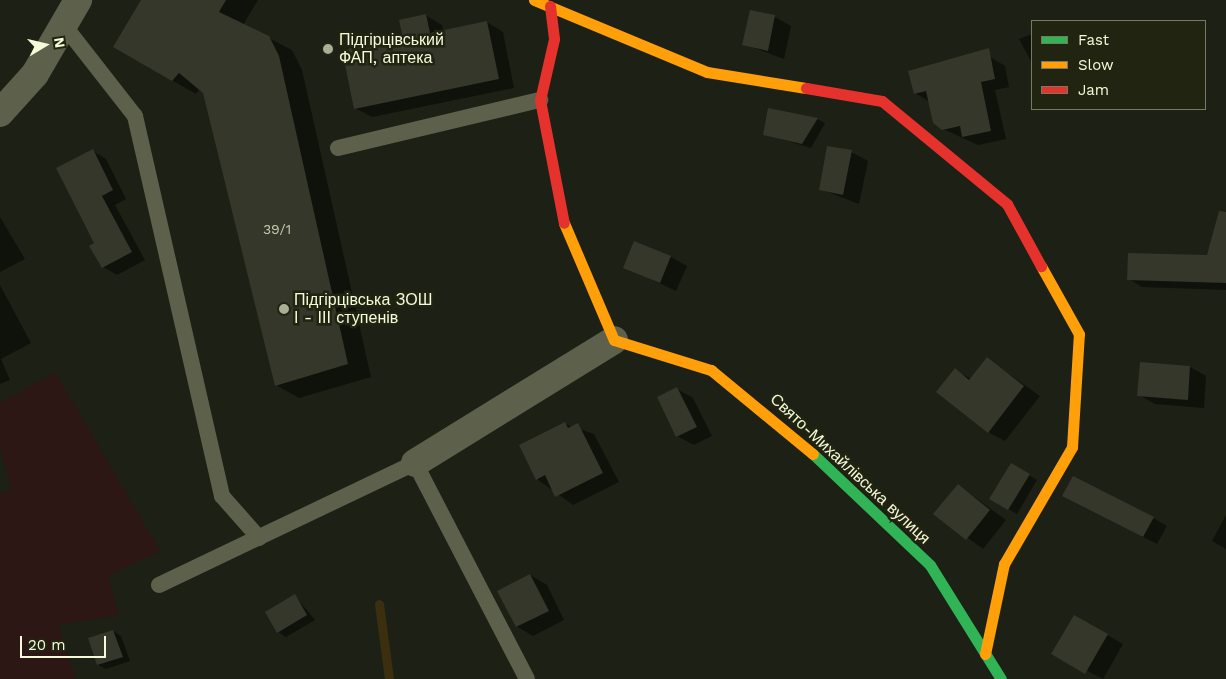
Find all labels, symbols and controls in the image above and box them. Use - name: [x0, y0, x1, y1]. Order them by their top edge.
- north arrow: [20, 20, 70, 70]
- legend: [1031, 20, 1206, 110]
- place label: Підгірцівський ФАП, аптека: [339, 30, 444, 68]
- text: Fast: [1078, 31, 1109, 49]
- text: N: [51, 36, 69, 49]
- marker: Підгірцівський ФАП, аптека: [321, 42, 335, 56]
- text: Slow: [1078, 56, 1114, 74]
- text: Jam: [1078, 81, 1109, 99]
- house number: 39/1: [263, 221, 291, 237]
- place label: Підгірцівська ЗОШ І - ІІІ ступенів: [294, 290, 432, 328]
- marker: Підгірцівська ЗОШ І - ІІІ ступенів: [278, 303, 290, 315]
- street label: Свято-Михайлівська вулиця: [766, 390, 934, 548]
- scale bar: [22, 626, 109, 658]
- text: 20 m: [28, 636, 66, 654]

